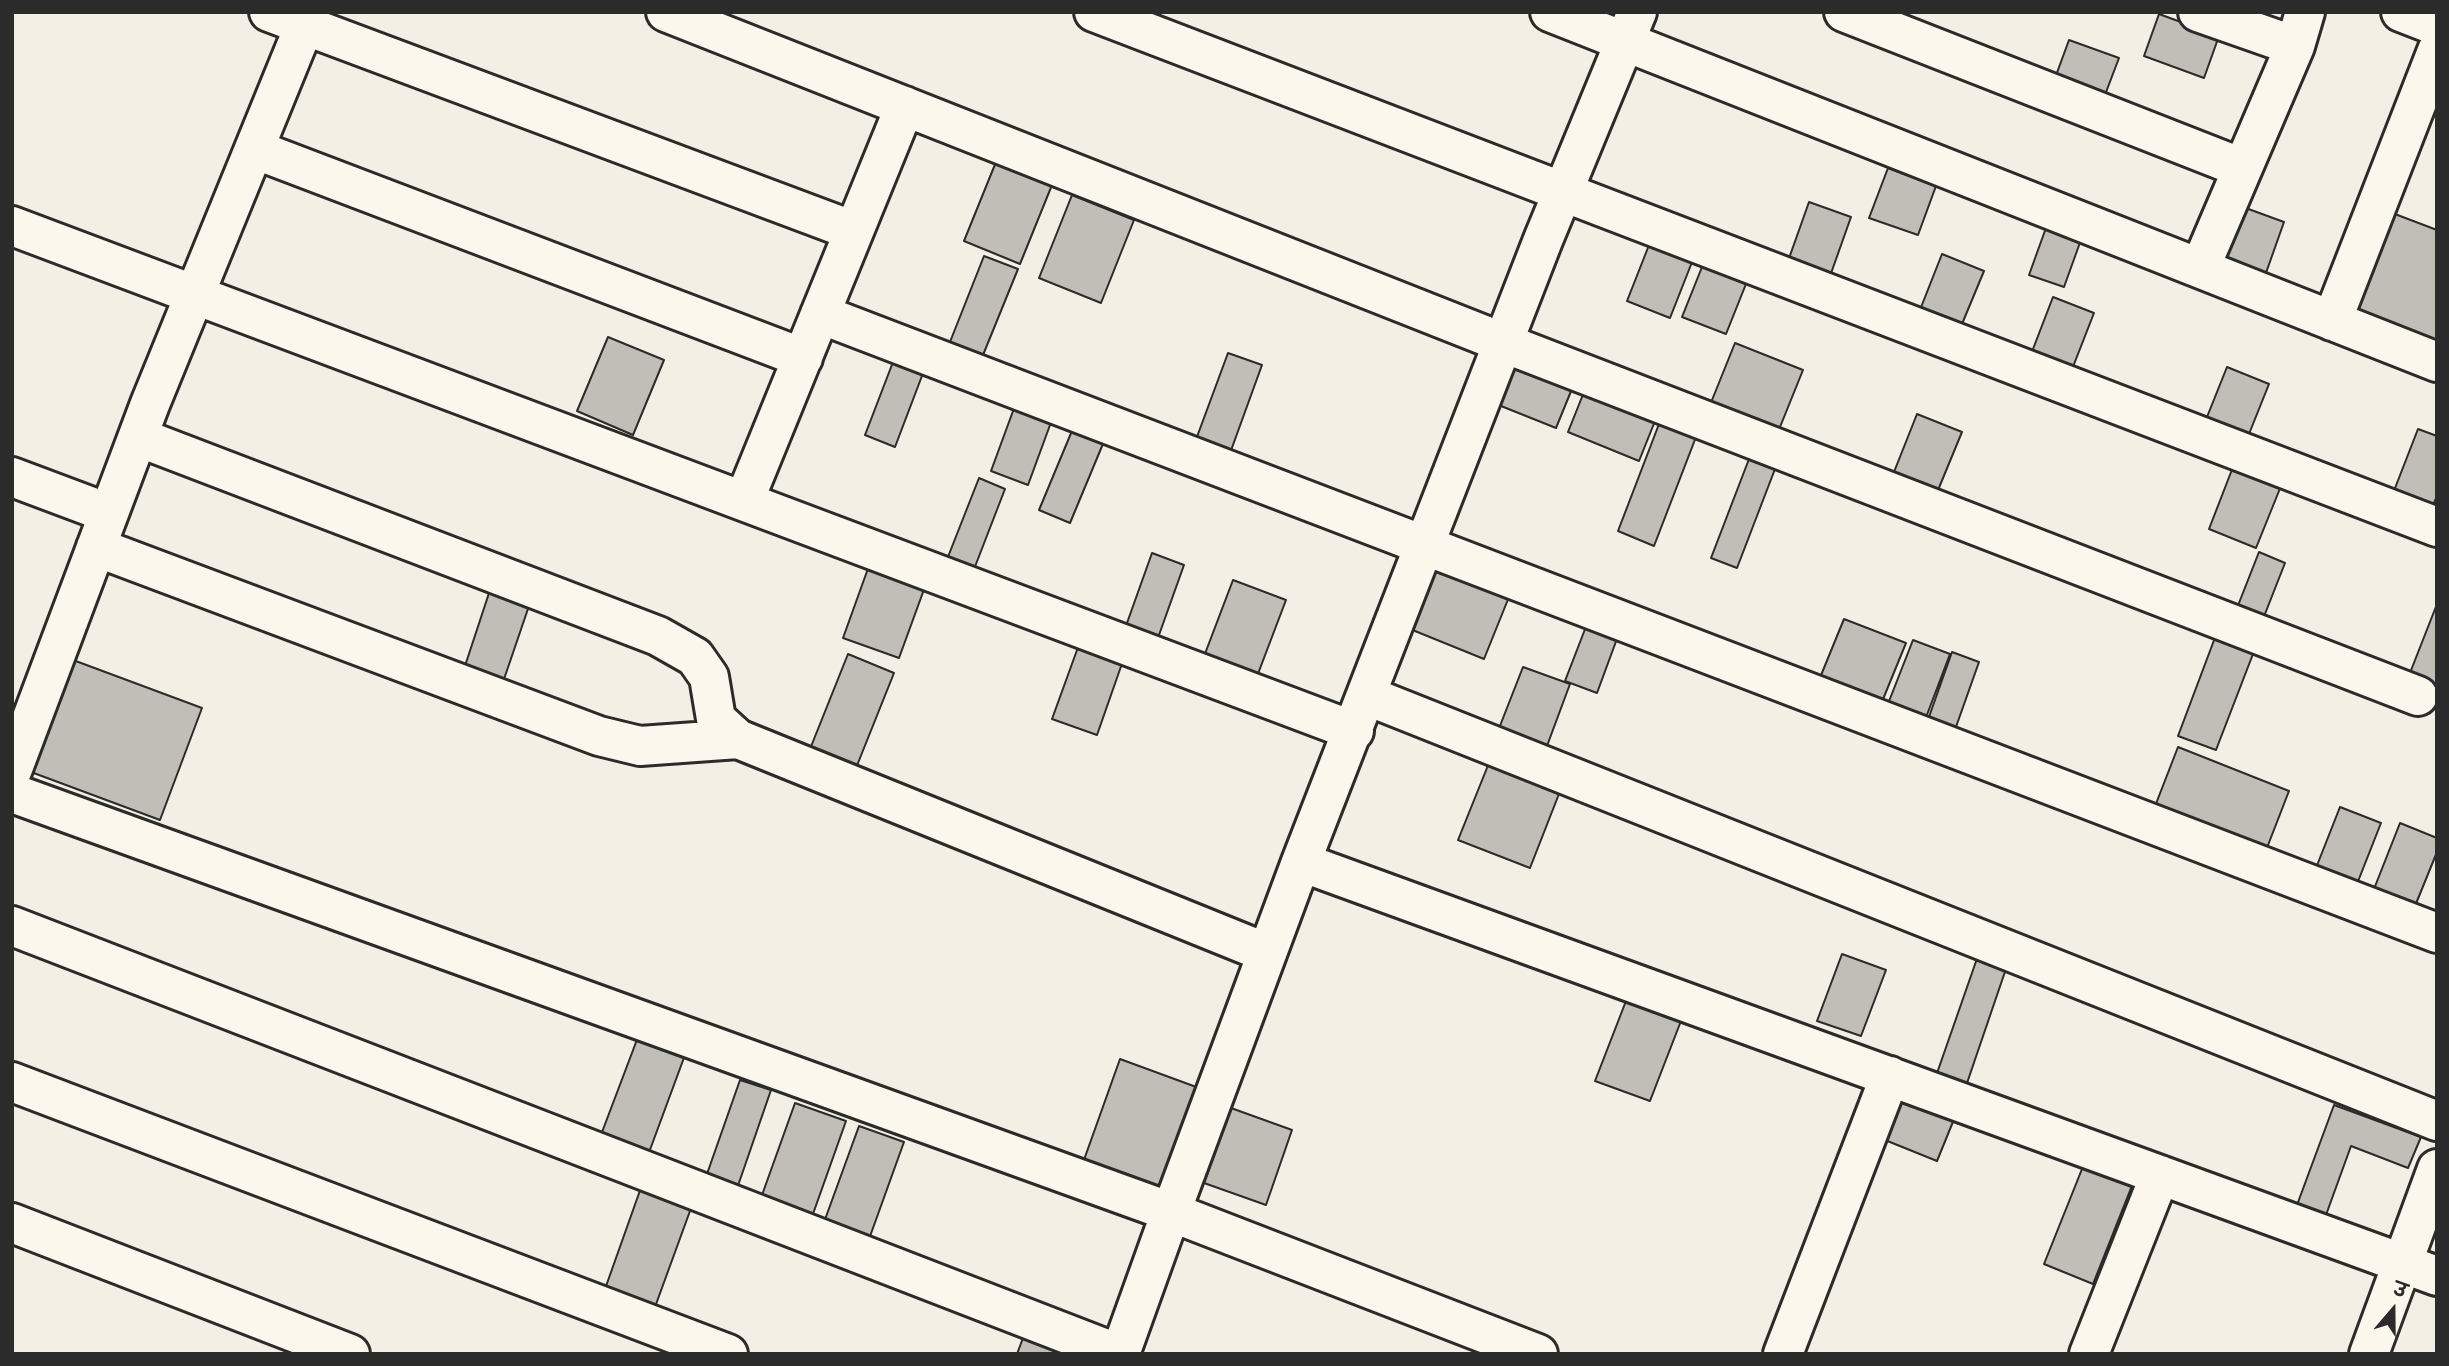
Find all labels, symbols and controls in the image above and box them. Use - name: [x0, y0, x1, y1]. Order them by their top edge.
- north arrow: [2358, 1275, 2428, 1345]
- text: उ: [2390, 1276, 2411, 1304]

